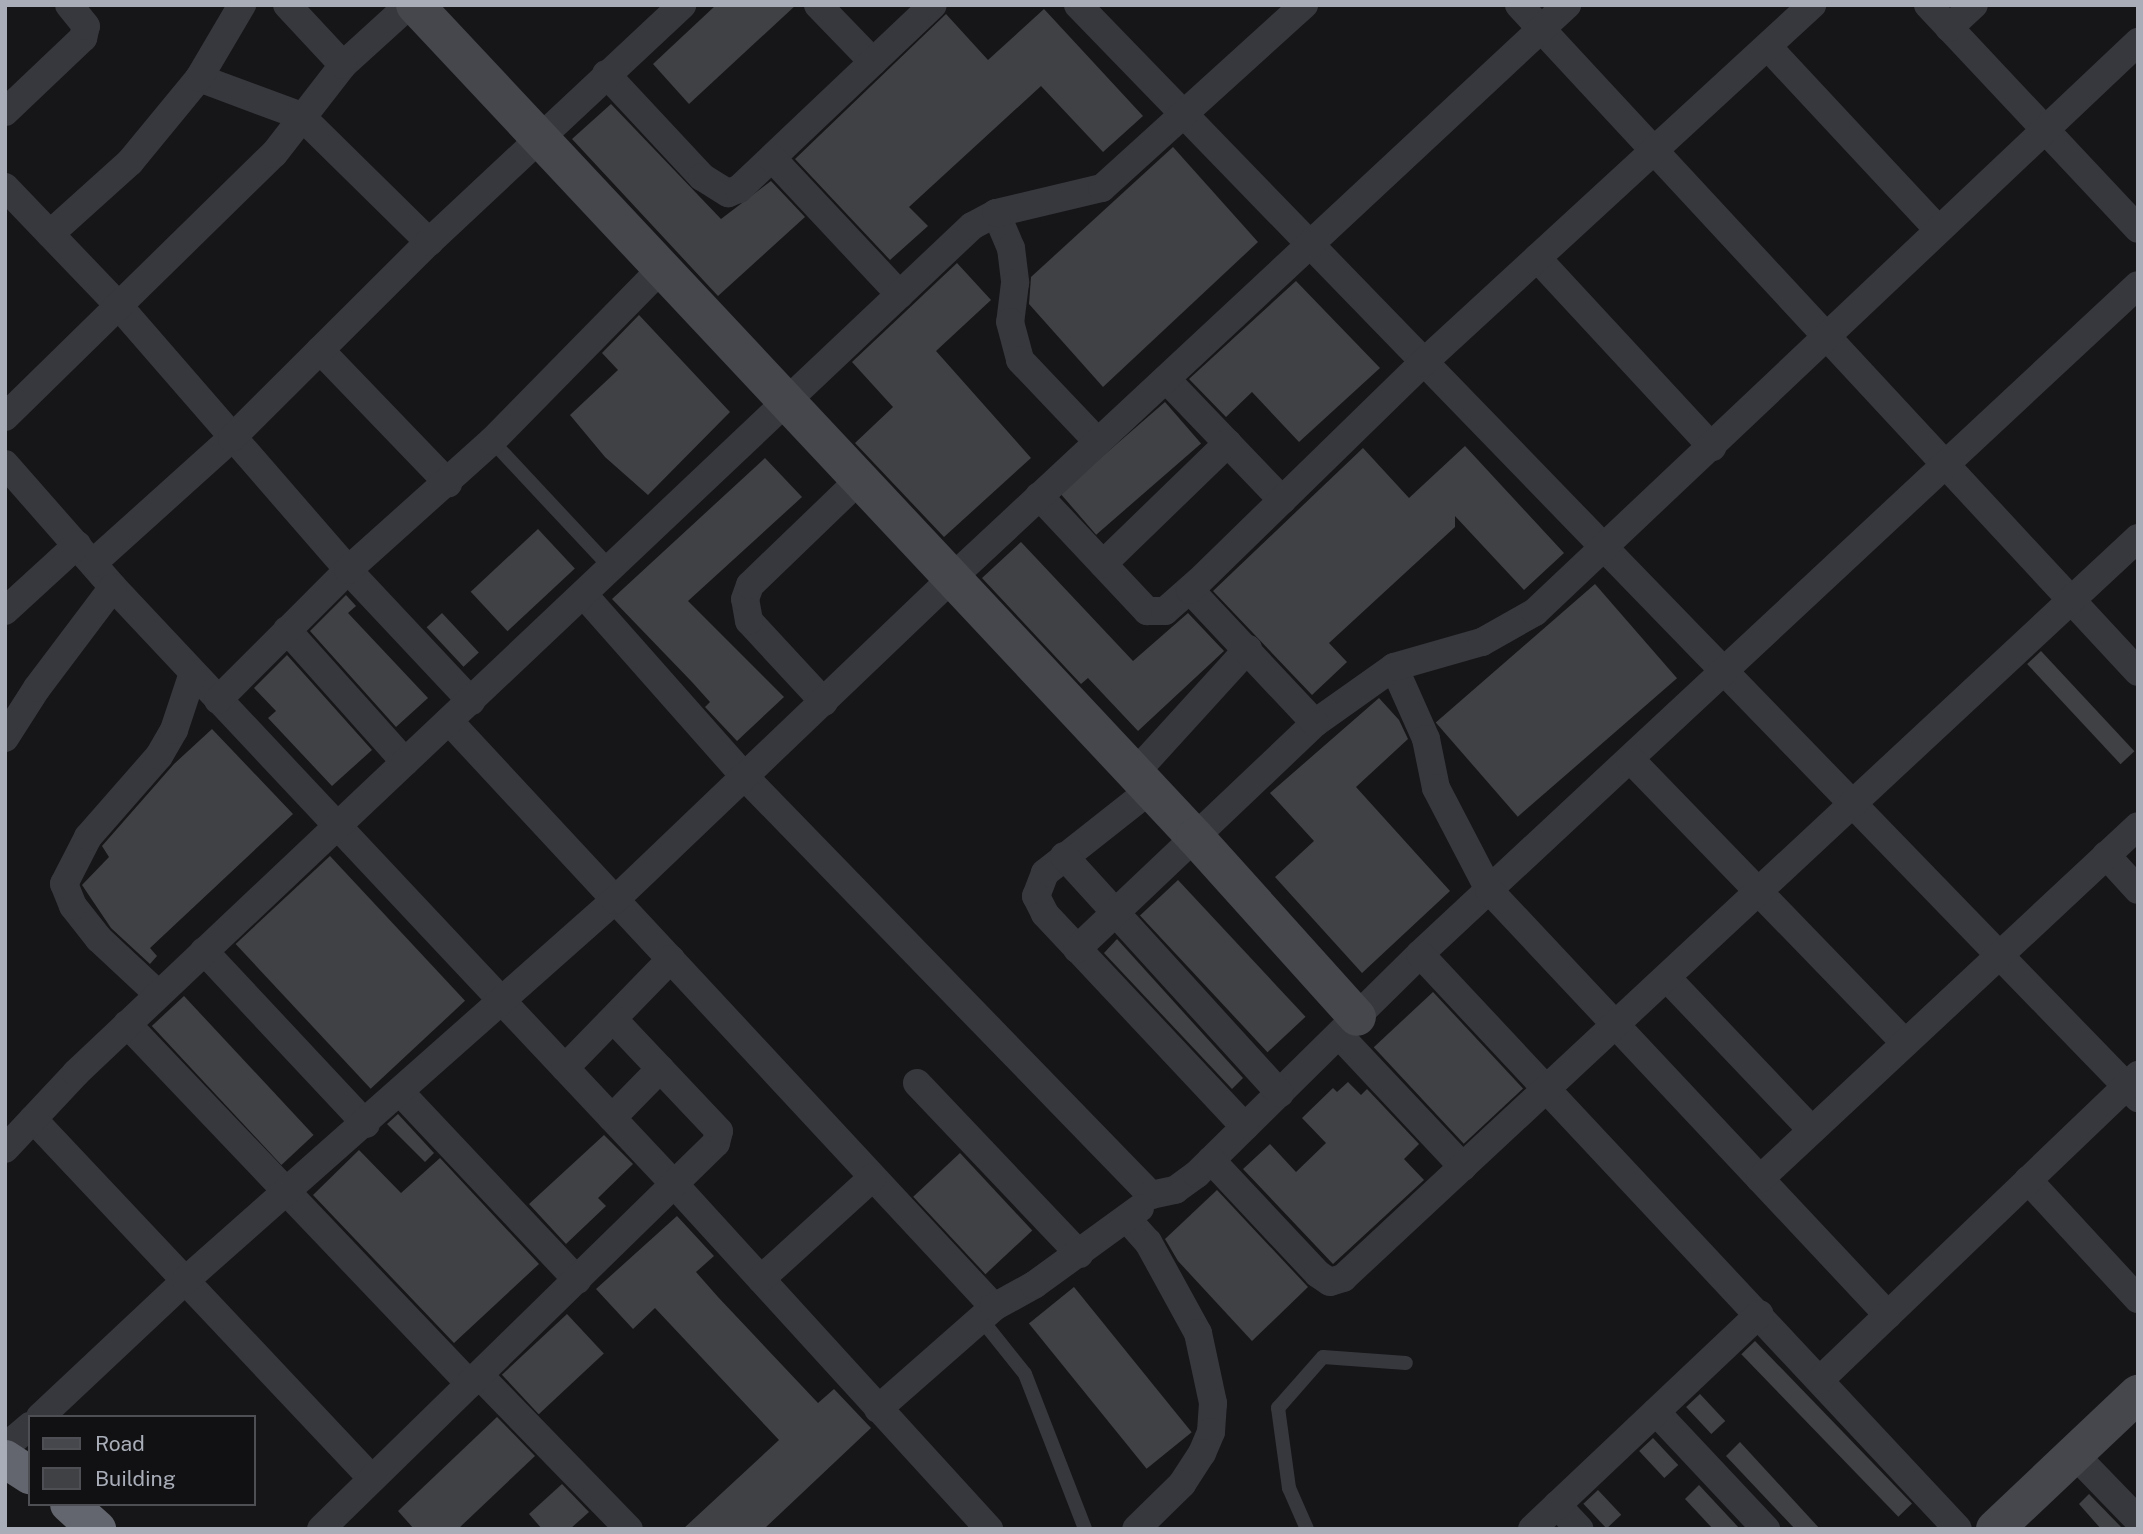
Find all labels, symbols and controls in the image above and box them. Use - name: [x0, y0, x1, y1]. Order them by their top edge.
- legend: [28, 1415, 256, 1506]
- text: Road: [95, 1431, 145, 1456]
- text: Building: [95, 1466, 176, 1491]

